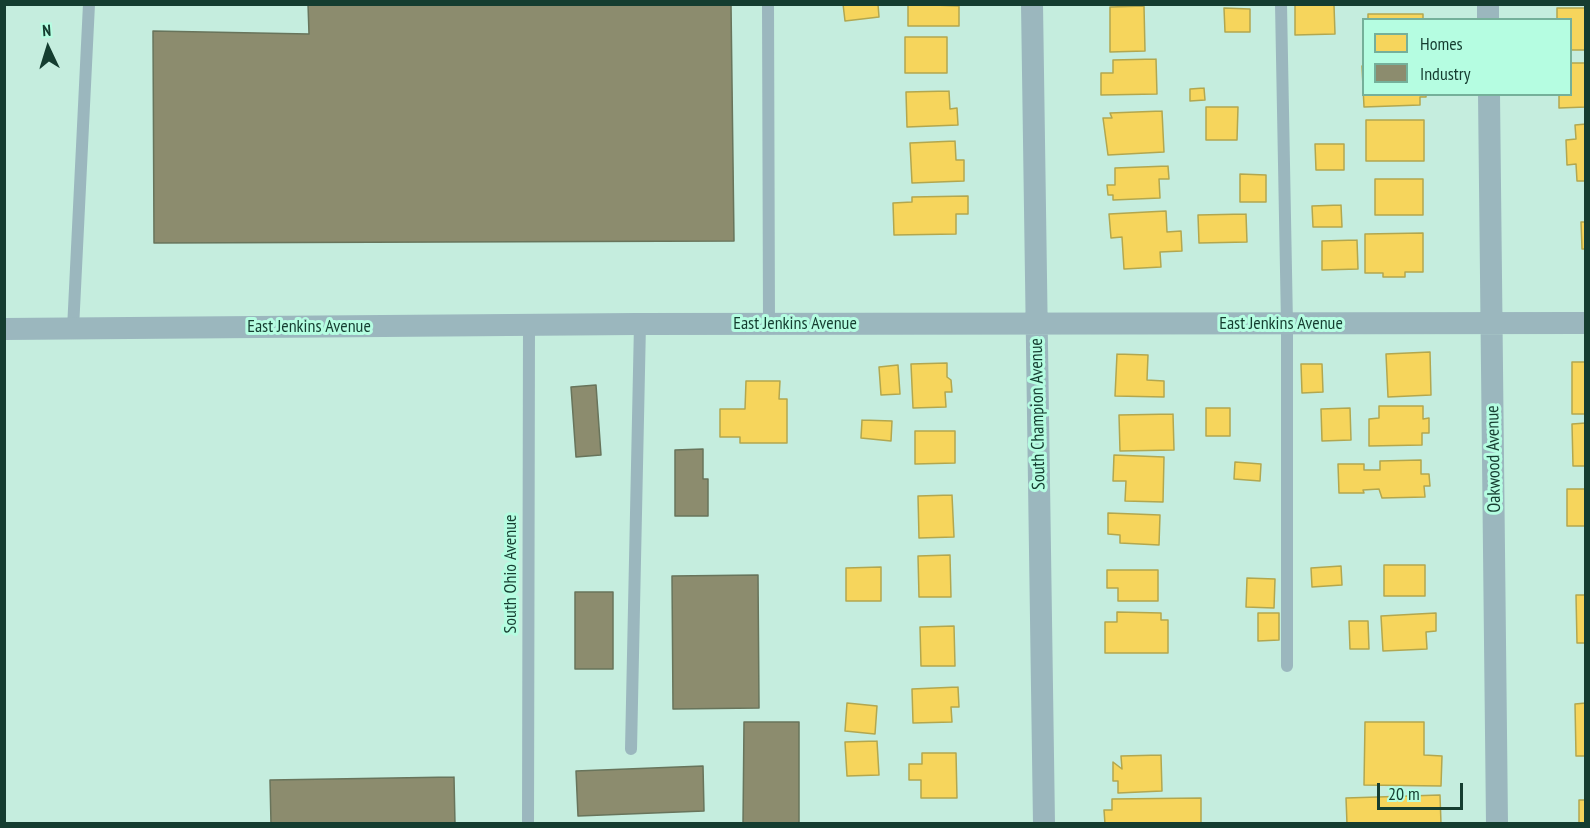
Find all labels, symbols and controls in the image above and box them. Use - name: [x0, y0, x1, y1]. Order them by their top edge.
- north arrow: [18, 18, 78, 78]
- legend: [1362, 18, 1572, 96]
- text: N: [42, 20, 52, 40]
- text: Homes: [1420, 32, 1463, 55]
- text: Industry: [1420, 62, 1470, 85]
- street label: East Jenkins Avenue: [733, 313, 857, 335]
- street label: East Jenkins Avenue: [1219, 313, 1343, 335]
- street label: East Jenkins Avenue: [247, 316, 371, 338]
- street label: South Champion Avenue: [1026, 338, 1050, 490]
- street label: Oakwood Avenue: [1482, 405, 1506, 513]
- street label: South Ohio Avenue: [500, 515, 522, 633]
- scale bar: [1380, 771, 1466, 809]
- text: 20 m: [1388, 782, 1420, 805]

